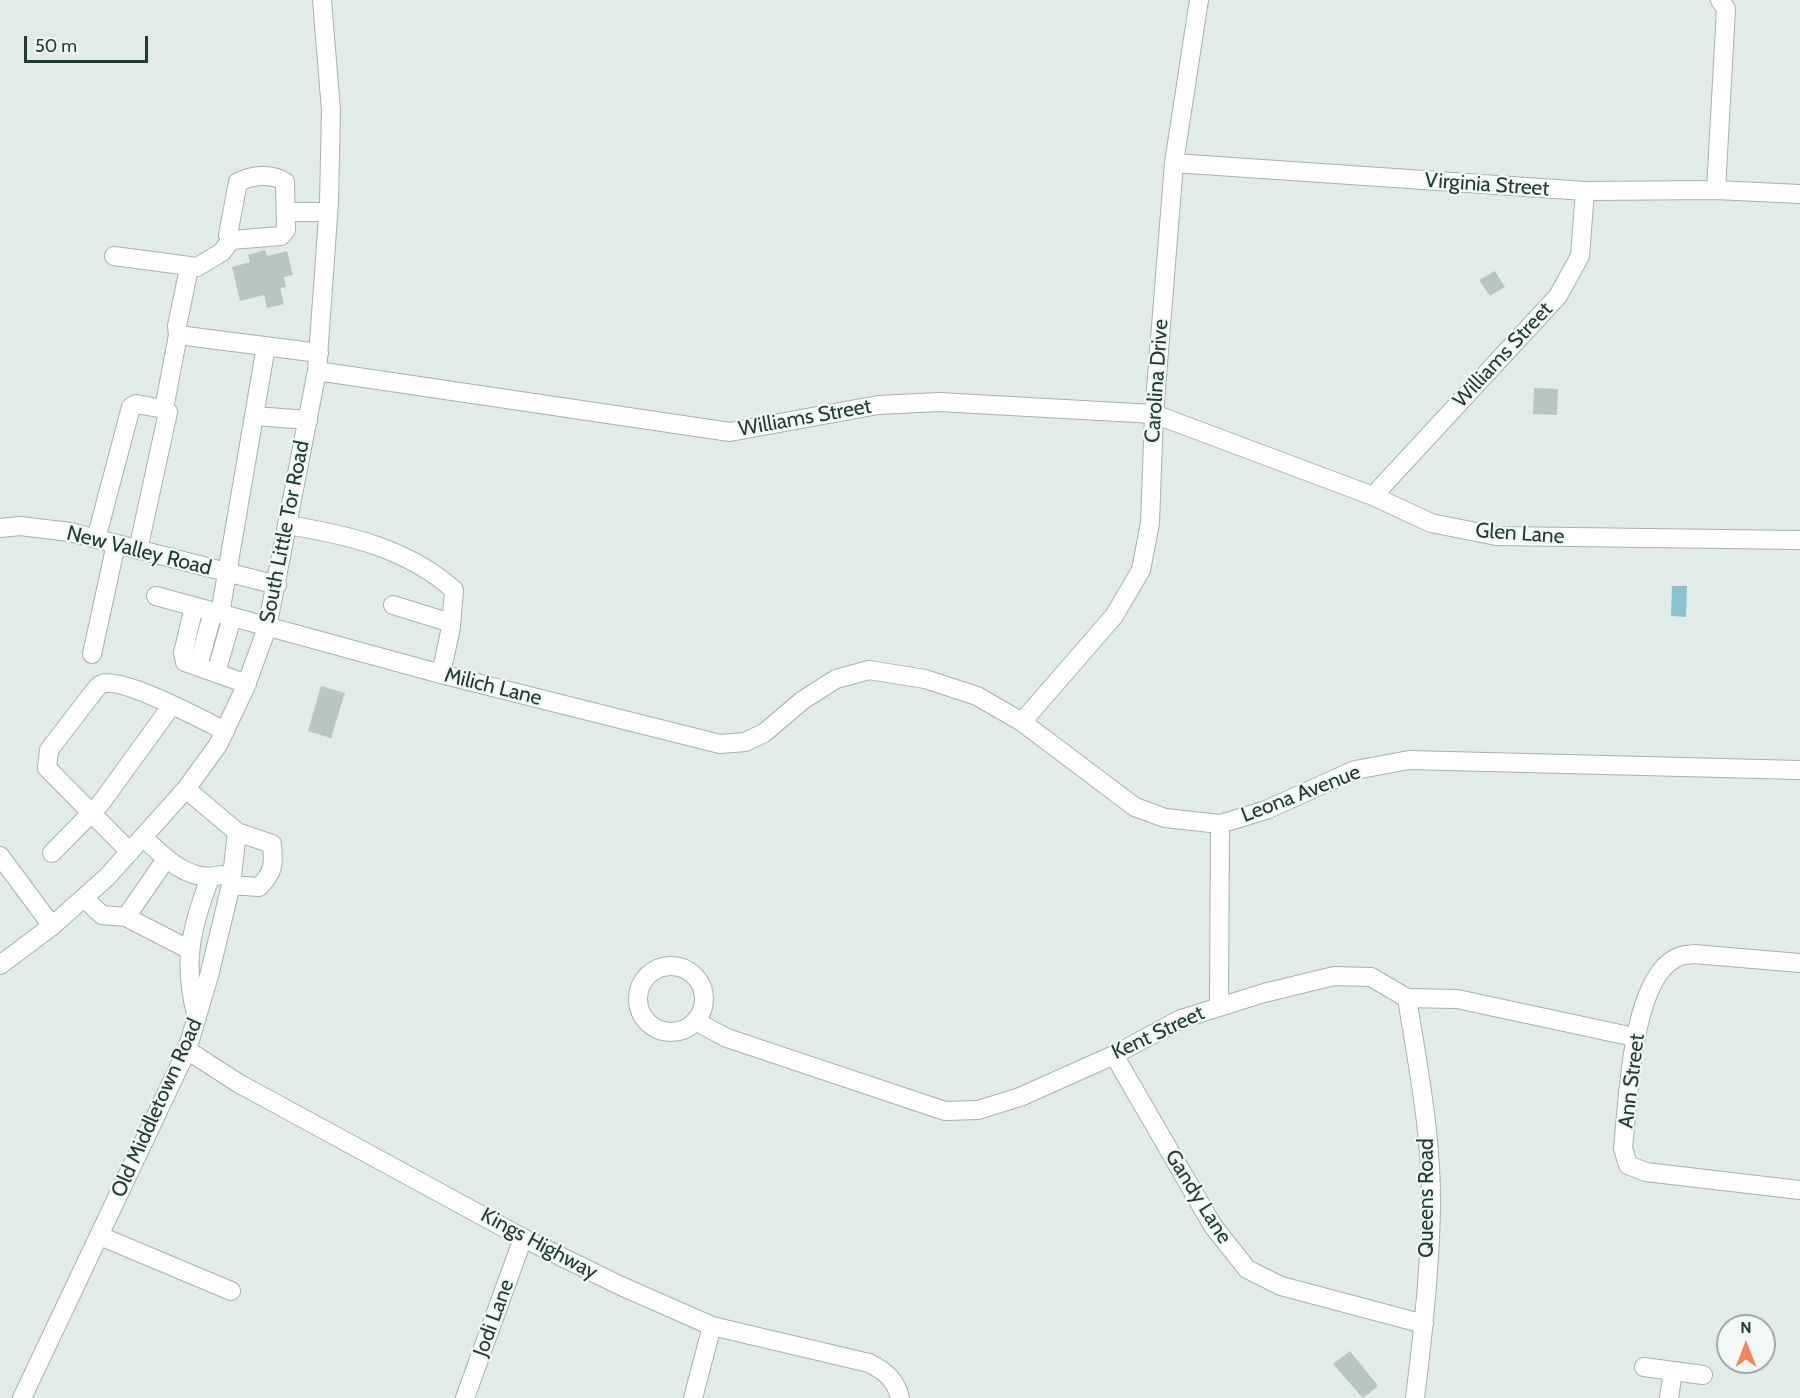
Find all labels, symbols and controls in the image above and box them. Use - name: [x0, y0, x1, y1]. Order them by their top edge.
- scale bar: [27, 24, 152, 62]
- text: 50 m: [35, 35, 77, 57]
- street label: Virginia Street: [1424, 168, 1550, 202]
- street label: Williams Street: [1448, 297, 1558, 413]
- street label: Carolina Drive: [1140, 318, 1174, 444]
- street label: Williams Street: [737, 394, 873, 442]
- street label: South Little Tor Road: [255, 439, 315, 625]
- street label: Glen Lane: [1475, 518, 1565, 550]
- street label: New Valley Road: [64, 521, 214, 581]
- street label: Milich Lane: [442, 663, 544, 711]
- street label: Leona Avenue: [1238, 760, 1364, 828]
- street label: Kent Street: [1108, 1001, 1208, 1065]
- street label: Old Middletown Road: [106, 1015, 208, 1201]
- street label: Ann Street: [1614, 1032, 1650, 1130]
- street label: Queens Road: [1414, 1138, 1440, 1258]
- street label: Gandy Lane: [1159, 1145, 1237, 1249]
- street label: Kings Highway: [476, 1203, 602, 1285]
- street label: Jodi Lane: [468, 1276, 520, 1360]
- north arrow: [1716, 1314, 1776, 1374]
- text: N: [1740, 1318, 1752, 1337]

